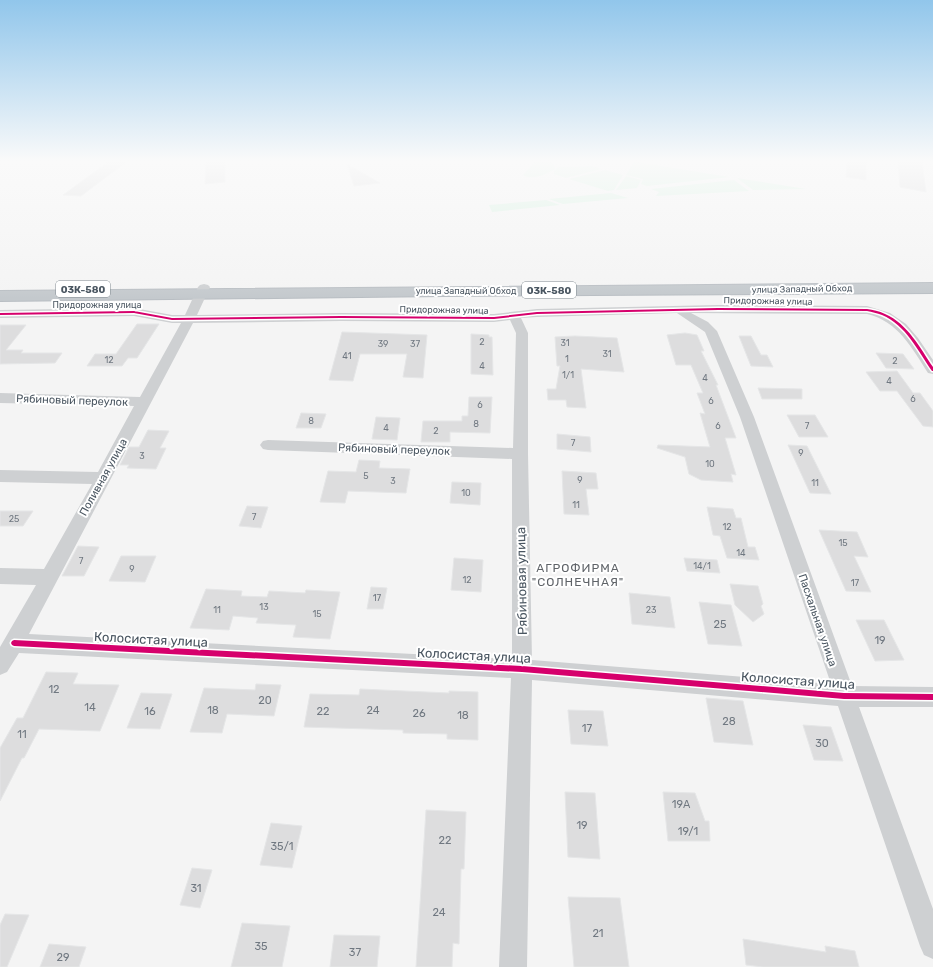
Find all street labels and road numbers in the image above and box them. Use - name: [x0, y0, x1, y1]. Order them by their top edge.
- road number: 03К-580: [56, 281, 110, 297]
- road number: 03К-580: [522, 282, 576, 298]
- street label: улица Западный Обход: [752, 283, 853, 295]
- street label: улица Западный Обход: [416, 286, 517, 296]
- street label: Придорожная улица: [723, 295, 813, 307]
- street label: Придорожная улица: [52, 300, 142, 310]
- street label: Придорожная улица: [399, 304, 489, 316]
- street label: Рябиновый переулок: [16, 392, 128, 409]
- street label: Поливная улица: [77, 436, 130, 518]
- street label: Рябиновый переулок: [338, 441, 450, 458]
- street label: Рябиновая улица: [513, 527, 530, 635]
- street label: Пасхальная улица: [796, 572, 839, 668]
- street label: Колосистая улица: [94, 629, 208, 650]
- street label: Колосистая улица: [417, 645, 531, 666]
- street label: Колосистая улица: [741, 669, 855, 692]

